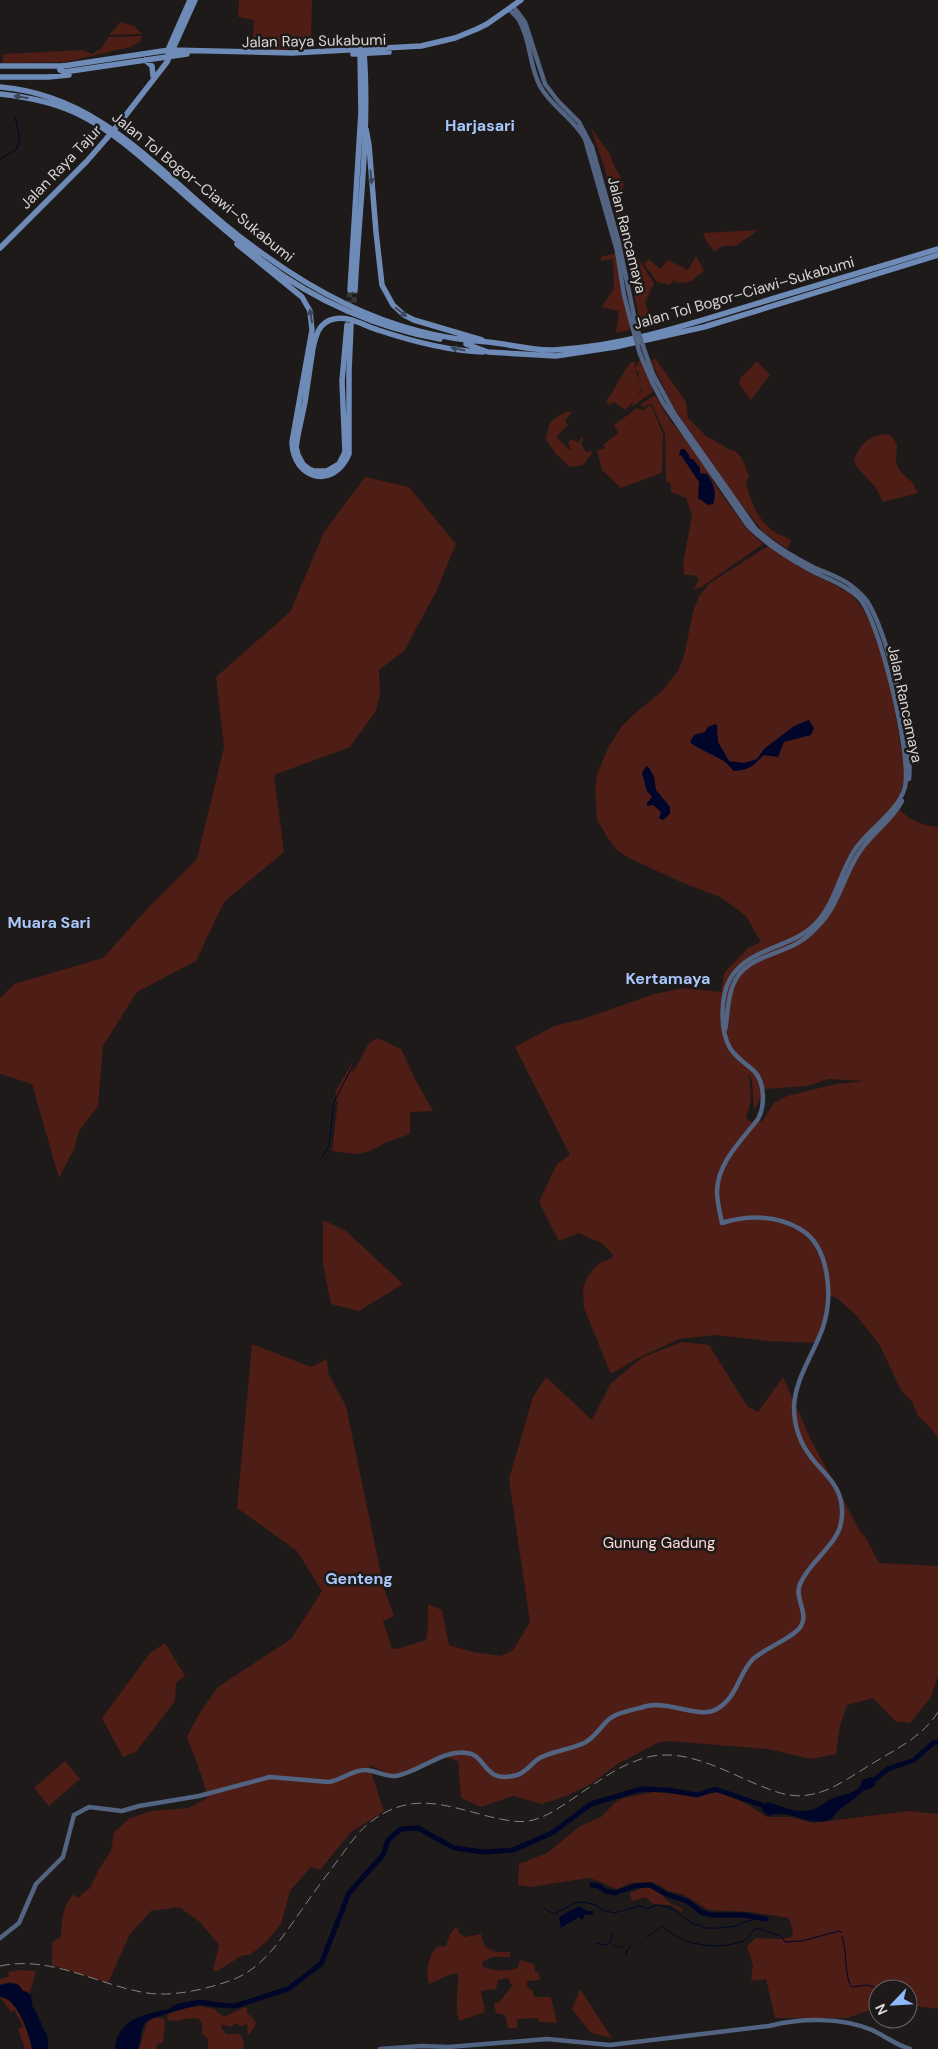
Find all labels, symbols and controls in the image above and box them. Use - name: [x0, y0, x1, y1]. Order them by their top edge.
- street label: Jalan Raya Sukabumi: [242, 30, 386, 52]
- one-way arrow: [12, 92, 28, 100]
- street label: Jalan Tol Bogor–Ciawi–Sukabumi: [108, 107, 298, 267]
- district label: Harjasari: [445, 115, 515, 136]
- street label: Jalan Raya Tajur: [16, 120, 107, 213]
- one-way arrow: [368, 170, 376, 186]
- street label: Jalan Rancamaya: [603, 175, 651, 295]
- street label: Jalan Tol Bogor–Ciawi–Sukabumi: [631, 252, 857, 334]
- one-way arrow: [394, 307, 408, 317]
- one-way arrow: [306, 308, 314, 324]
- one-way arrow: [449, 345, 465, 353]
- street label: Jalan Rancamaya: [883, 644, 927, 764]
- district label: Muara Sari: [7, 912, 91, 933]
- district label: Kertamaya: [626, 968, 710, 989]
- park label: Gunung Gadung: [603, 1533, 715, 1553]
- district label: Genteng: [325, 1568, 393, 1589]
- north arrow: [868, 1979, 918, 2029]
- text: N: [871, 2001, 892, 2018]

